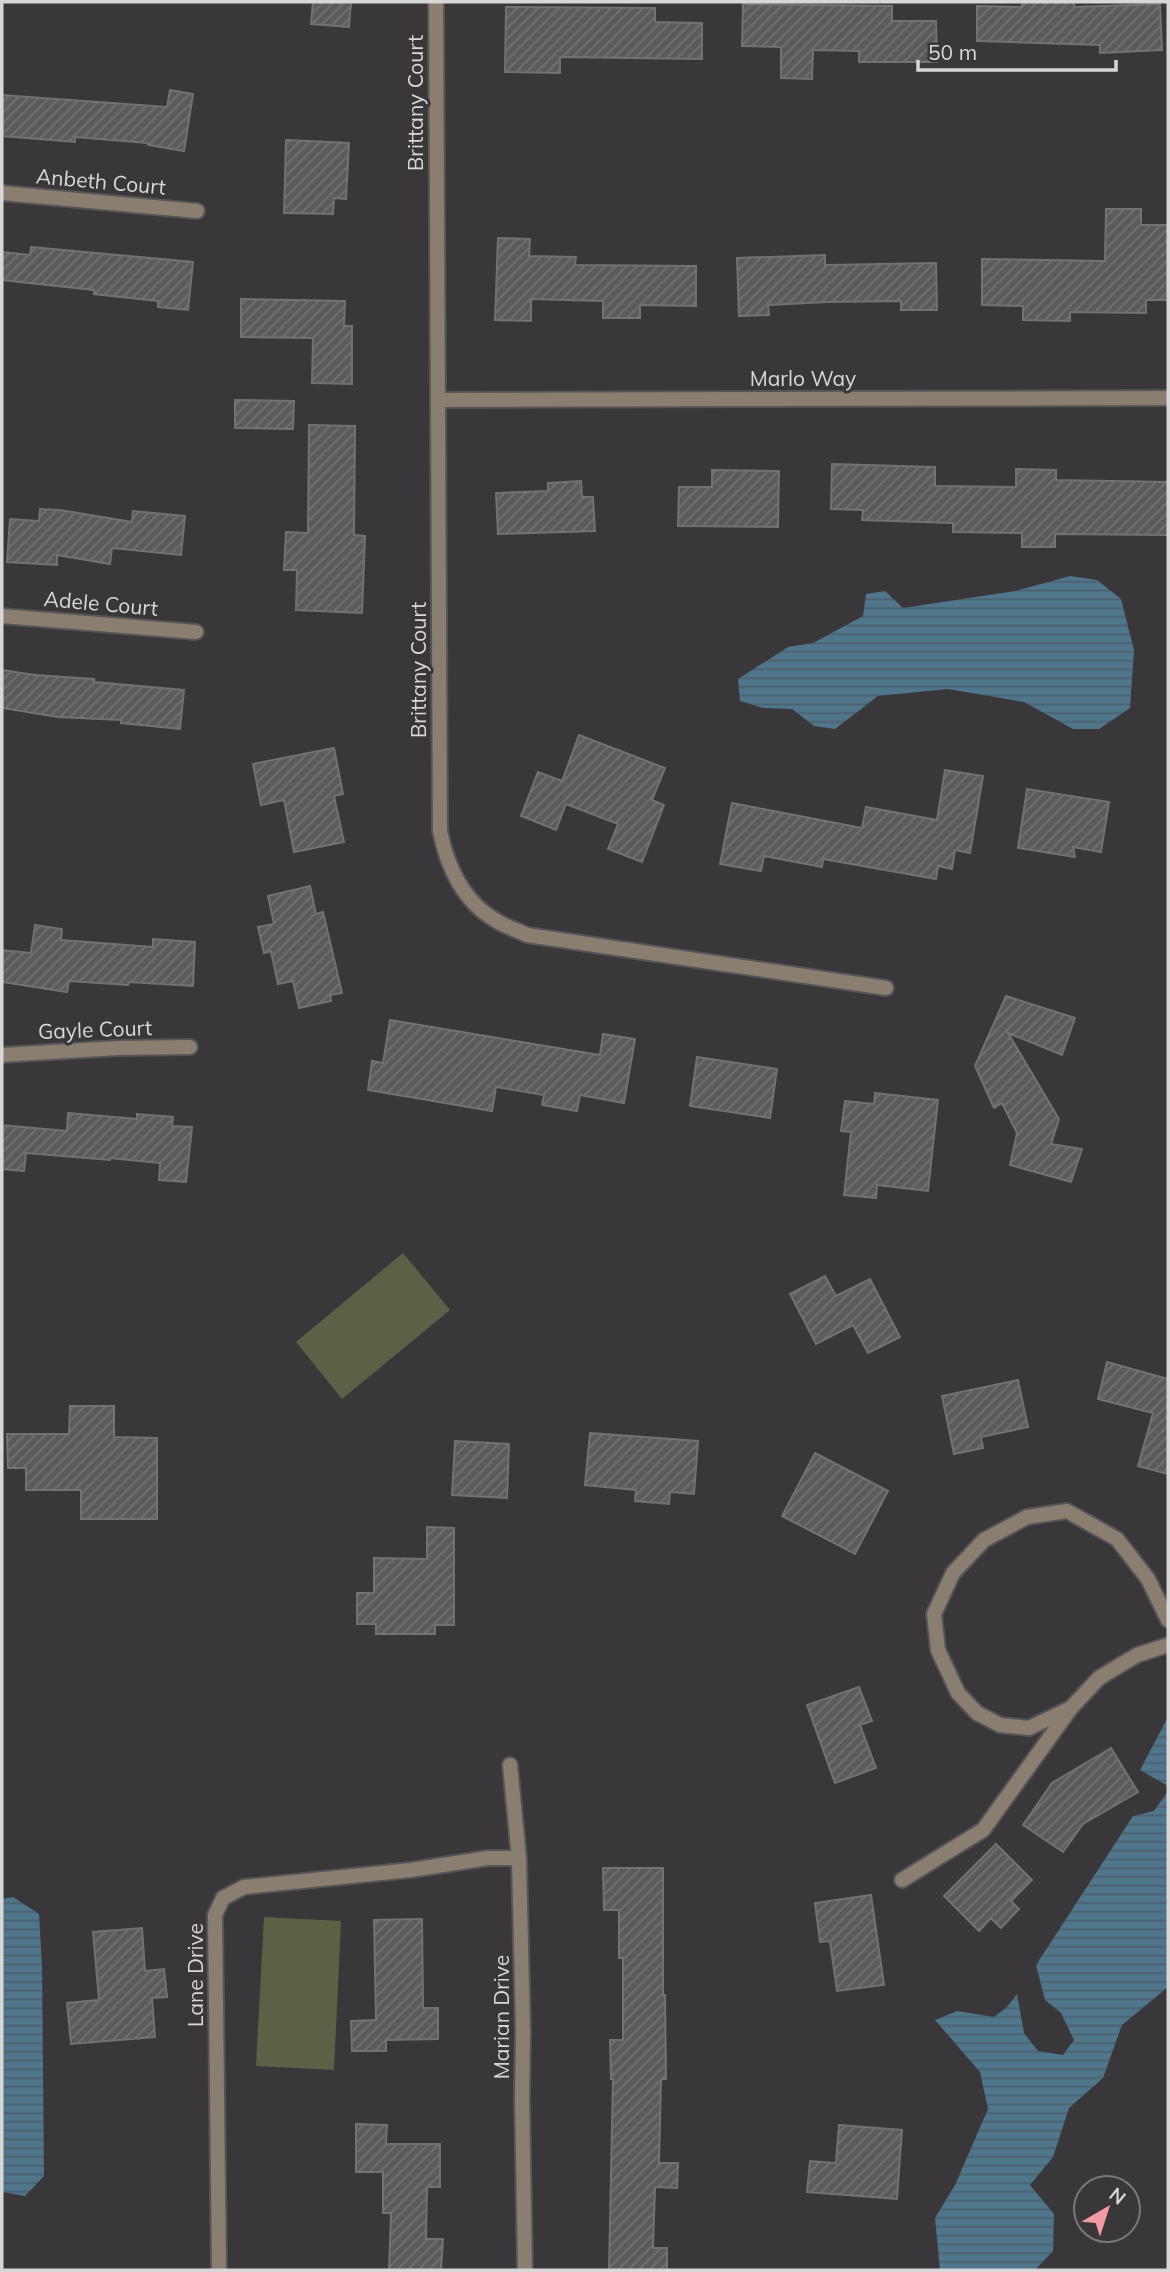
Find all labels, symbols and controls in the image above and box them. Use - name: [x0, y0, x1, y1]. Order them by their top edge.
- scale bar: [918, 28, 1116, 72]
- street label: Brittany Court: [402, 35, 428, 171]
- text: 50 m: [928, 39, 977, 65]
- street label: Anbeth Court: [35, 162, 167, 200]
- street label: Marlo Way: [750, 365, 856, 391]
- street label: Adele Court: [43, 585, 159, 621]
- street label: Brittany Court: [405, 602, 431, 738]
- street label: Gayle Court: [37, 1014, 153, 1044]
- street label: Lane Drive: [182, 1923, 208, 2027]
- street label: Marian Drive: [488, 1955, 514, 2079]
- north arrow: [1072, 2174, 1142, 2244]
- text: N: [1105, 2182, 1131, 2210]

